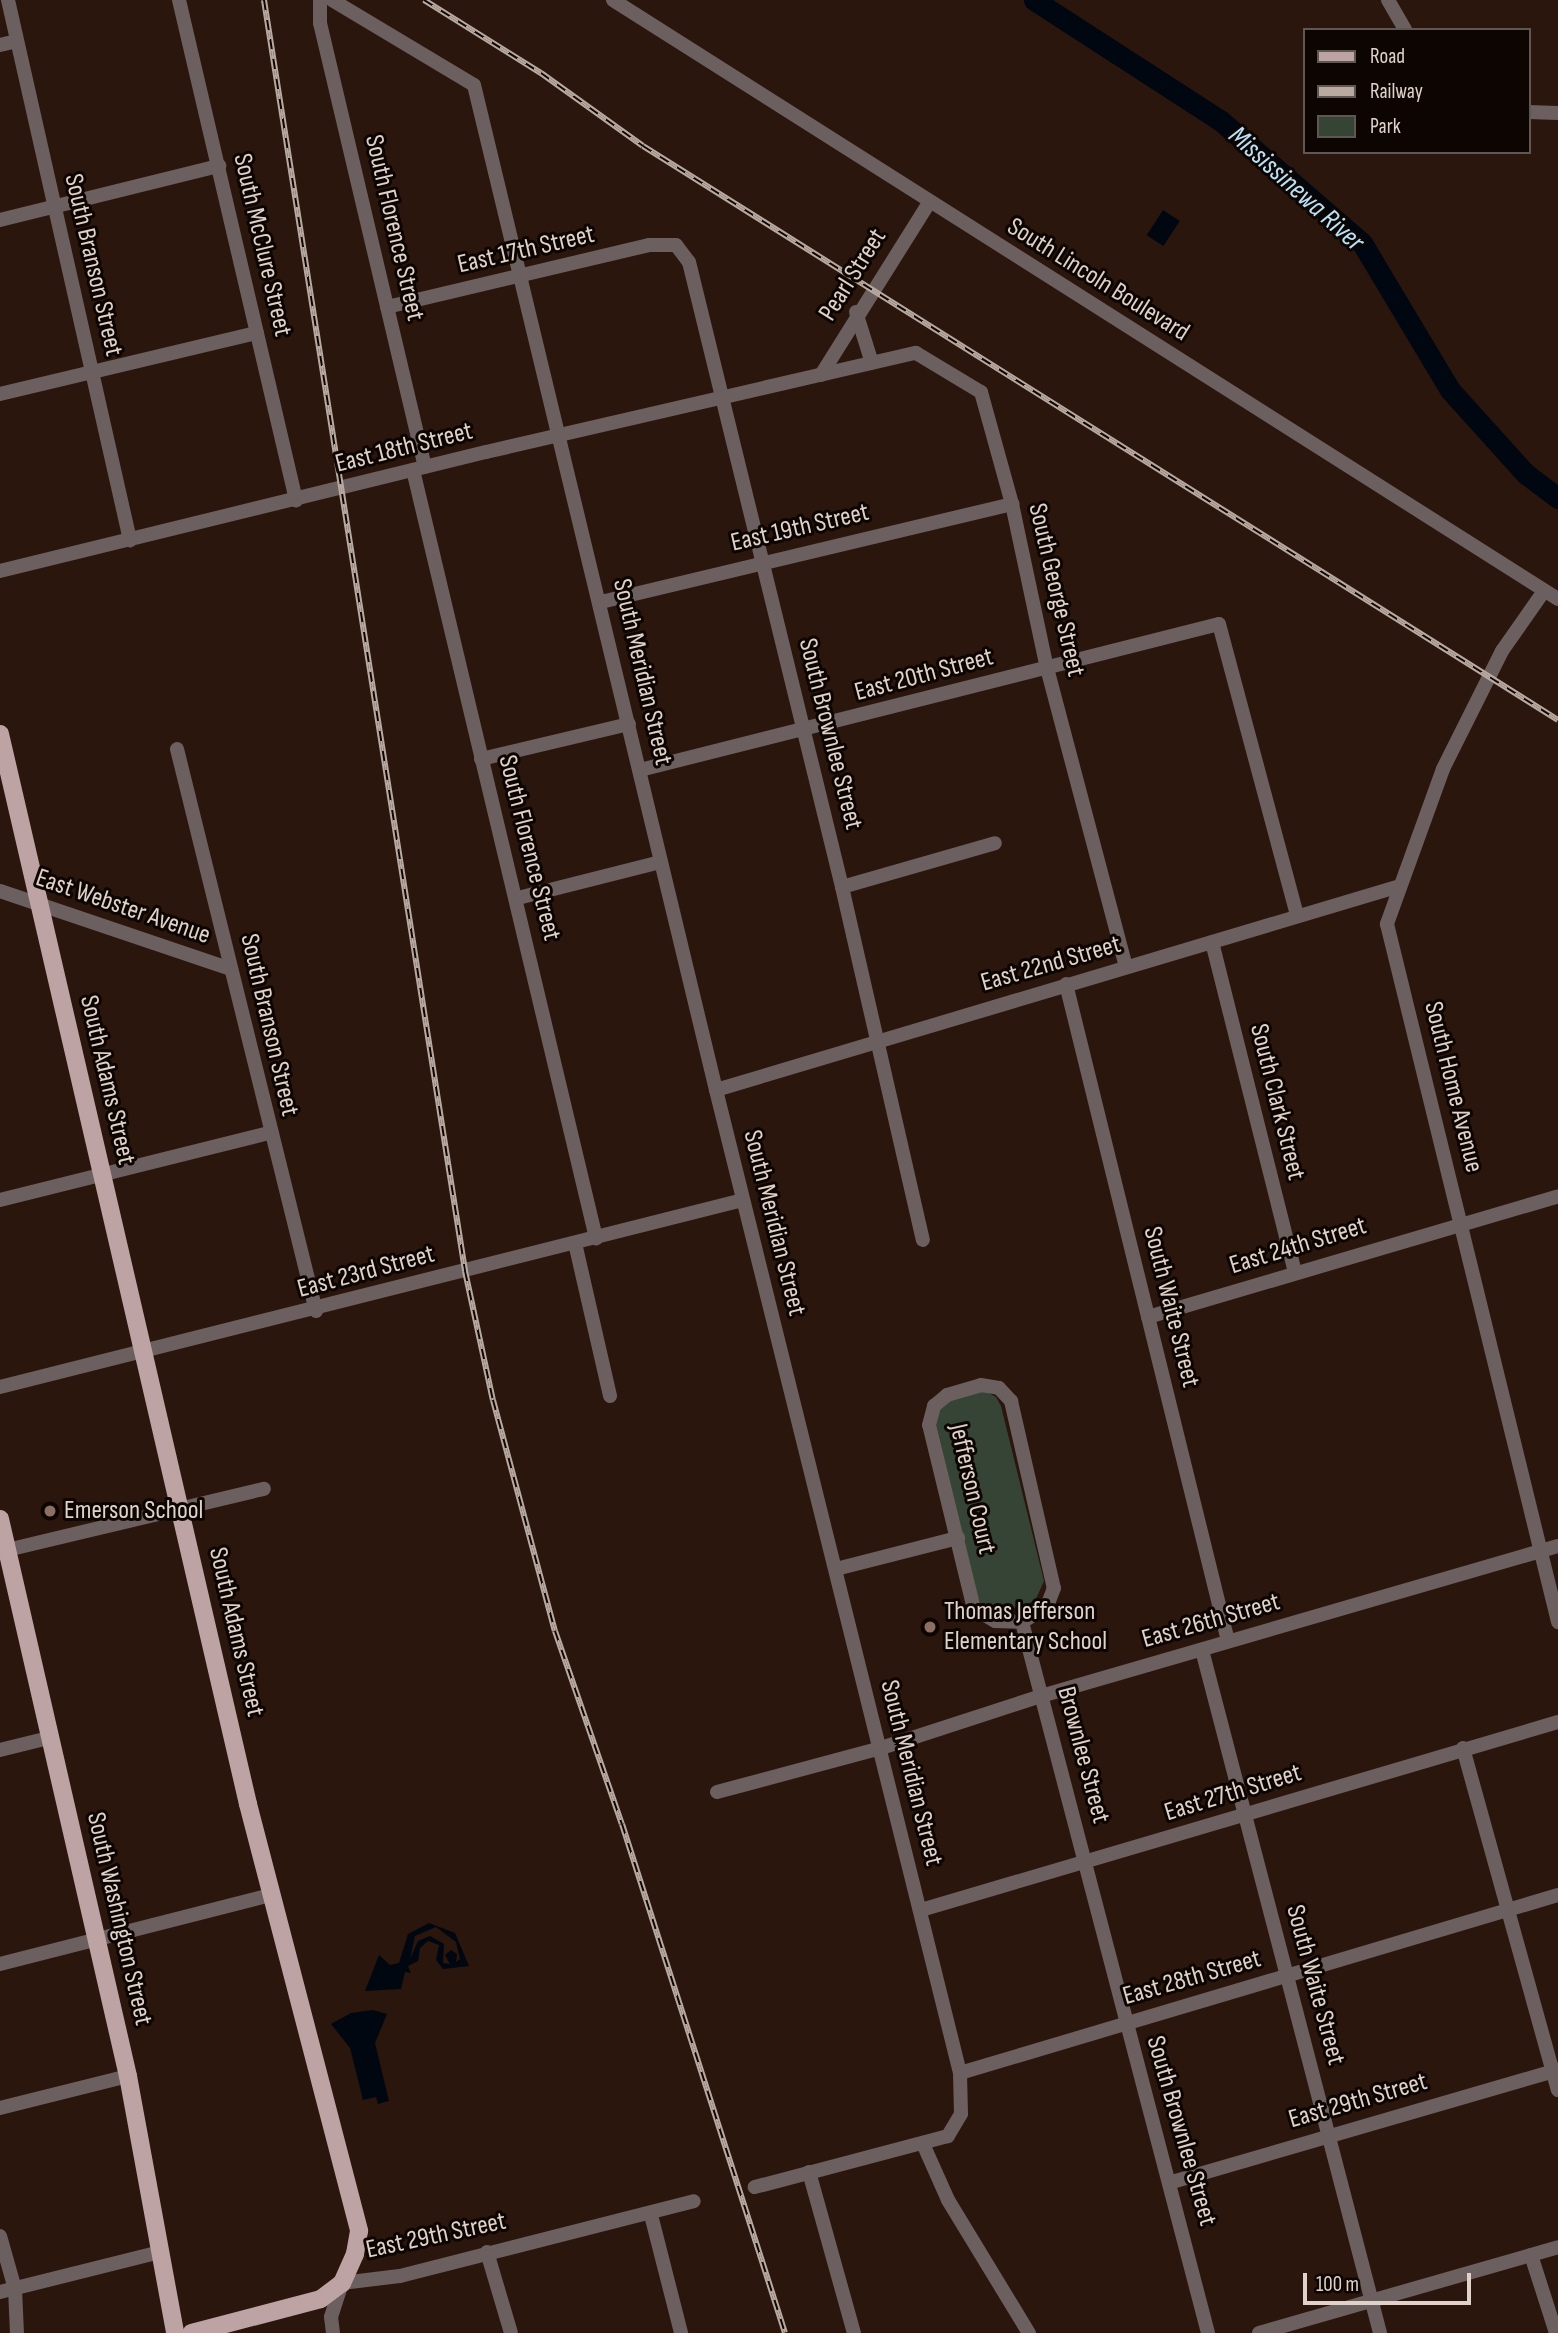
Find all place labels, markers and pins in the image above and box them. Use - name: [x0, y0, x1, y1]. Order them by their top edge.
- place label: Emerson School: [64, 1495, 203, 1527]
- marker: Emerson School: [42, 1503, 58, 1519]
- place label: Thomas Jefferson Elementary School: [944, 1596, 1107, 1658]
- marker: Thomas Jefferson Elementary School: [922, 1619, 938, 1635]

